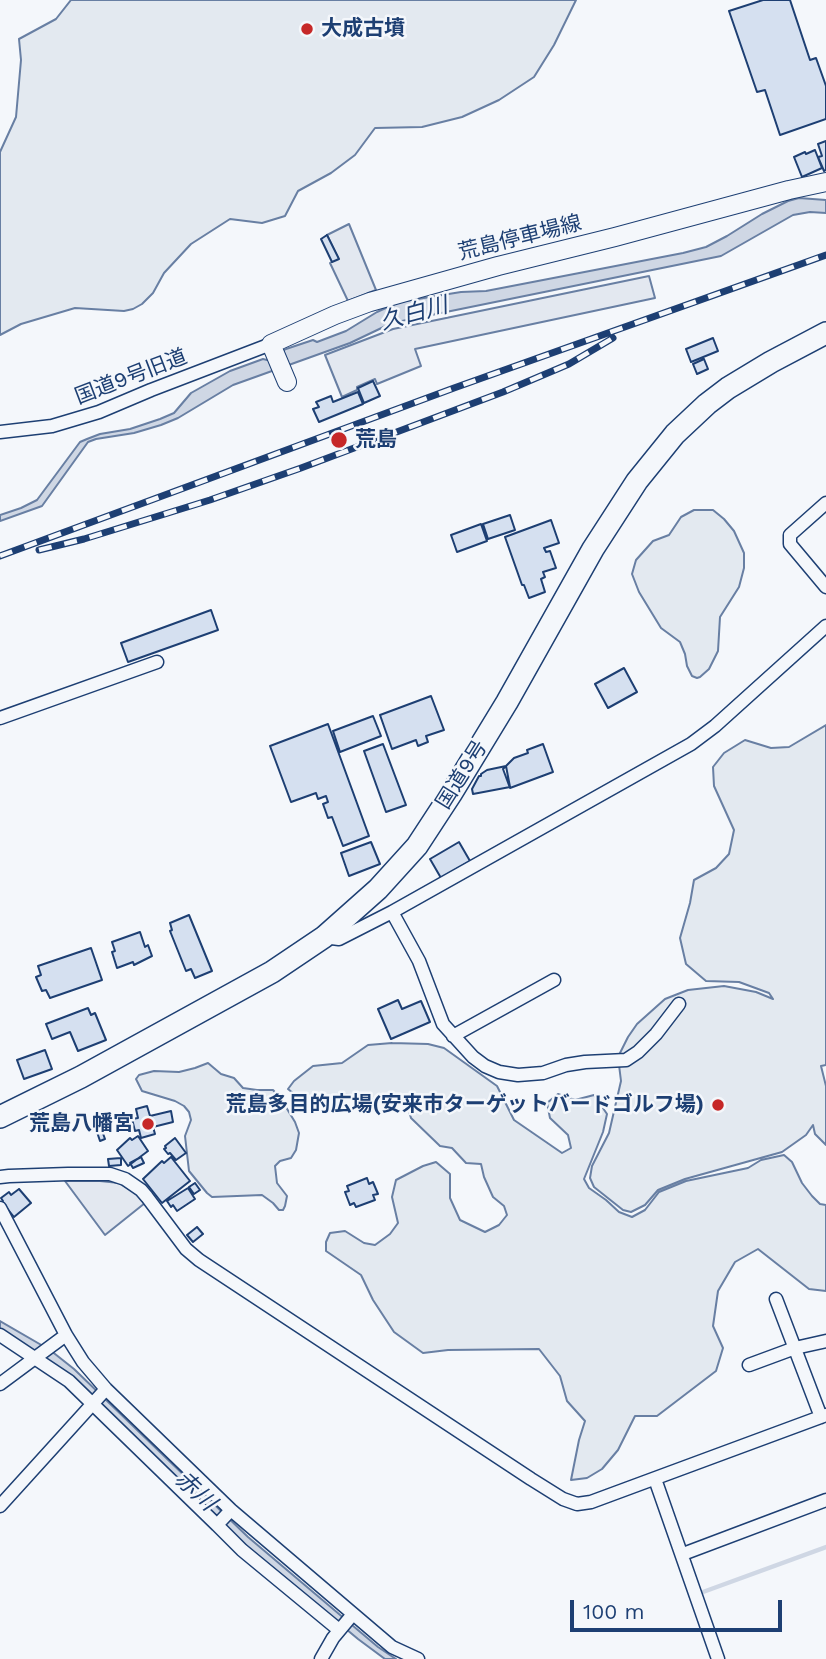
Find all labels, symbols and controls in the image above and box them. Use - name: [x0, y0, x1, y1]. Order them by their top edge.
- place label: 大成古墳: [321, 16, 405, 42]
- marker: 大成古墳: [299, 21, 315, 37]
- street label: 荒島停車場線: [456, 211, 584, 265]
- water label: 久白川: [377, 292, 451, 336]
- street label: 国道9号旧道: [71, 344, 191, 410]
- place label: 荒島: [355, 427, 397, 453]
- marker: 荒島: [329, 430, 349, 450]
- street label: 国道9号: [431, 736, 493, 814]
- place label: 荒島多目的広場(安来市ターゲットバードゴルフ場): [226, 1092, 704, 1118]
- marker: 荒島多目的広場(安来市ターゲットバードゴルフ場): [710, 1097, 726, 1113]
- place label: 荒島八幡宮: [29, 1111, 134, 1137]
- marker: 荒島八幡宮: [140, 1116, 156, 1132]
- water label: 赤川: [169, 1465, 221, 1517]
- scale bar: [574, 1586, 786, 1630]
- text: 100 m: [583, 1599, 645, 1624]

